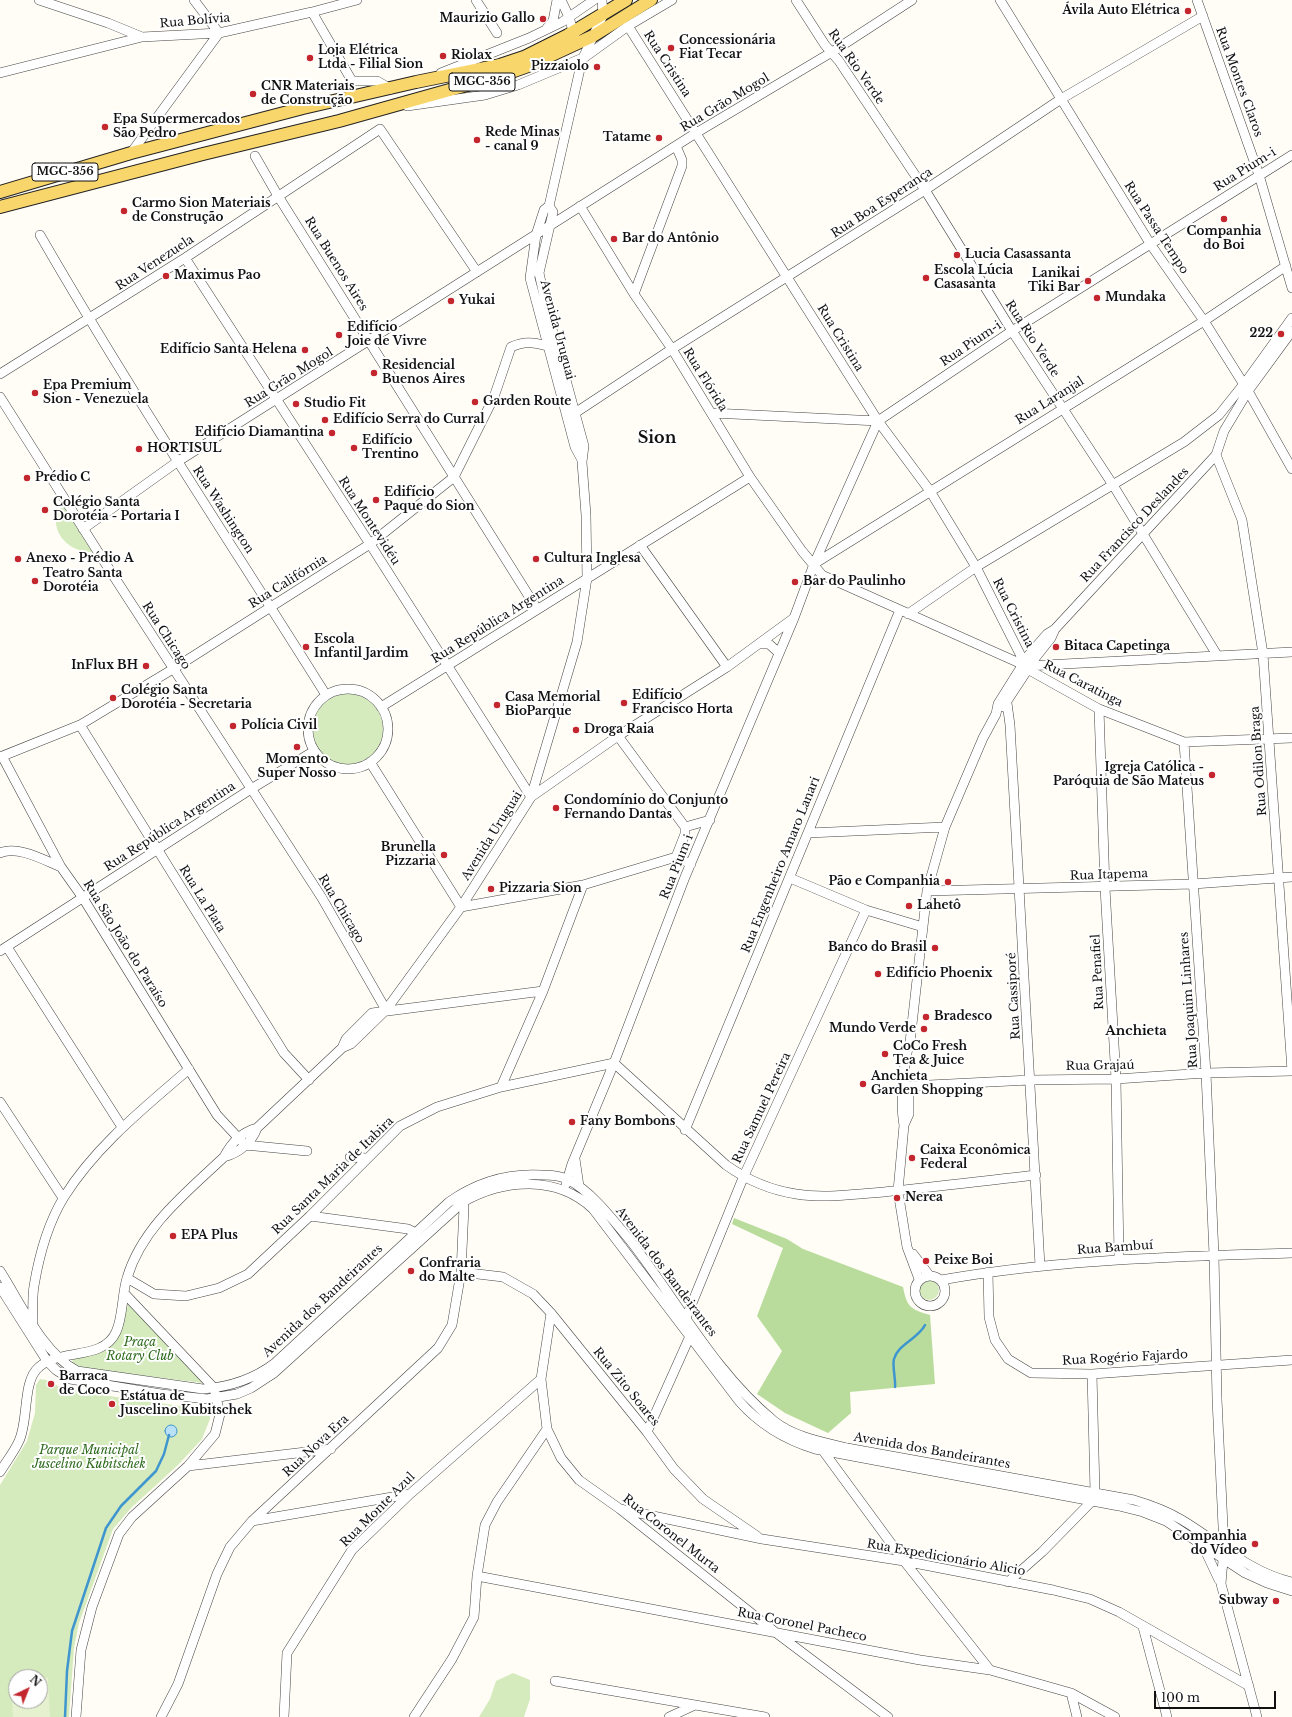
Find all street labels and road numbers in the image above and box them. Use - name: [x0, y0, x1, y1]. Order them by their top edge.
- street label: Rua Bolívia: [159, 11, 231, 31]
- street label: Rua Montes Claros: [1212, 25, 1266, 139]
- street label: Rua Rio Verde: [825, 27, 887, 107]
- street label: Rua Cristina: [640, 28, 694, 100]
- street label: Rua Grão Mogol: [678, 71, 772, 135]
- road number: MGC-356: [449, 73, 515, 91]
- street label: Rua Pium-i: [1211, 145, 1279, 195]
- road number: MGC-356: [32, 163, 98, 181]
- street label: Rua Boa Esperança: [829, 165, 935, 241]
- street label: Rua Passa Tempo: [1121, 179, 1191, 277]
- street label: Rua Buenos Aires: [301, 214, 371, 314]
- street label: Rua Venezuela: [113, 232, 197, 294]
- street label: Avenida Uruguai: [537, 279, 577, 381]
- street label: Rua Rio Verde: [1002, 298, 1062, 380]
- street label: Rua Cristina: [814, 302, 866, 374]
- street label: Rua Pium-i: [938, 318, 1004, 370]
- street label: Rua Grão Mogol: [242, 345, 336, 411]
- street label: Rua Flórida: [680, 346, 730, 414]
- street label: Rua Laranjal: [1013, 374, 1087, 428]
- street label: Rua Washington: [189, 464, 257, 556]
- street label: Rua Francisco Deslandes: [1078, 464, 1192, 586]
- street label: Rua Montevidéu: [335, 474, 403, 568]
- street label: Rua Califórnia: [246, 552, 330, 612]
- street label: Rua República Argentina: [429, 573, 567, 667]
- street label: Rua Cristina: [989, 576, 1037, 650]
- street label: Rua Chicago: [139, 600, 193, 672]
- street label: Rua Caratinga: [1041, 658, 1125, 710]
- street label: Rua Odilon Braga: [1248, 706, 1270, 816]
- street label: Rua Engenheiro Amaro Lanari: [739, 775, 823, 955]
- street label: Rua República Argentina: [102, 779, 238, 875]
- street label: Avenida Uruguai: [459, 789, 525, 883]
- street label: Rua Pium i: [658, 833, 696, 901]
- street label: Rua La Plata: [176, 863, 228, 935]
- street label: Rua Itapema: [1070, 866, 1148, 884]
- street label: Rua Chicago: [315, 872, 367, 946]
- street label: Rua São João do Paraíso: [80, 878, 170, 1010]
- street label: Rua Joaquim Linhares: [1177, 931, 1201, 1069]
- street label: Rua Penafiel: [1089, 934, 1107, 1010]
- street label: Rua Cassiporé: [1005, 952, 1023, 1040]
- street label: Rua Samuel Pereira: [730, 1050, 794, 1166]
- street label: Rua Grajaú: [1066, 1058, 1134, 1074]
- street label: Rua Santa Maria de Itabira: [269, 1114, 397, 1238]
- street label: Avenida dos Bandeirantes: [613, 1204, 719, 1340]
- street label: Rua Bambuí: [1076, 1238, 1154, 1258]
- street label: Avenida dos Bandeirantes: [260, 1242, 386, 1360]
- street label: Rua Zito Soares: [590, 1345, 662, 1429]
- street label: Rua Rogério Fajardo: [1062, 1348, 1188, 1368]
- street label: Rua Nova Era: [280, 1412, 352, 1480]
- street label: Avenida dos Bandeirantes: [853, 1430, 1011, 1472]
- street label: Rua Monte Azul: [338, 1470, 418, 1550]
- street label: Rua Coronel Murta: [620, 1492, 722, 1576]
- street label: Rua Expedicionário Alicio: [866, 1537, 1026, 1579]
- street label: Rua Coronel Pacheco: [736, 1605, 868, 1645]

